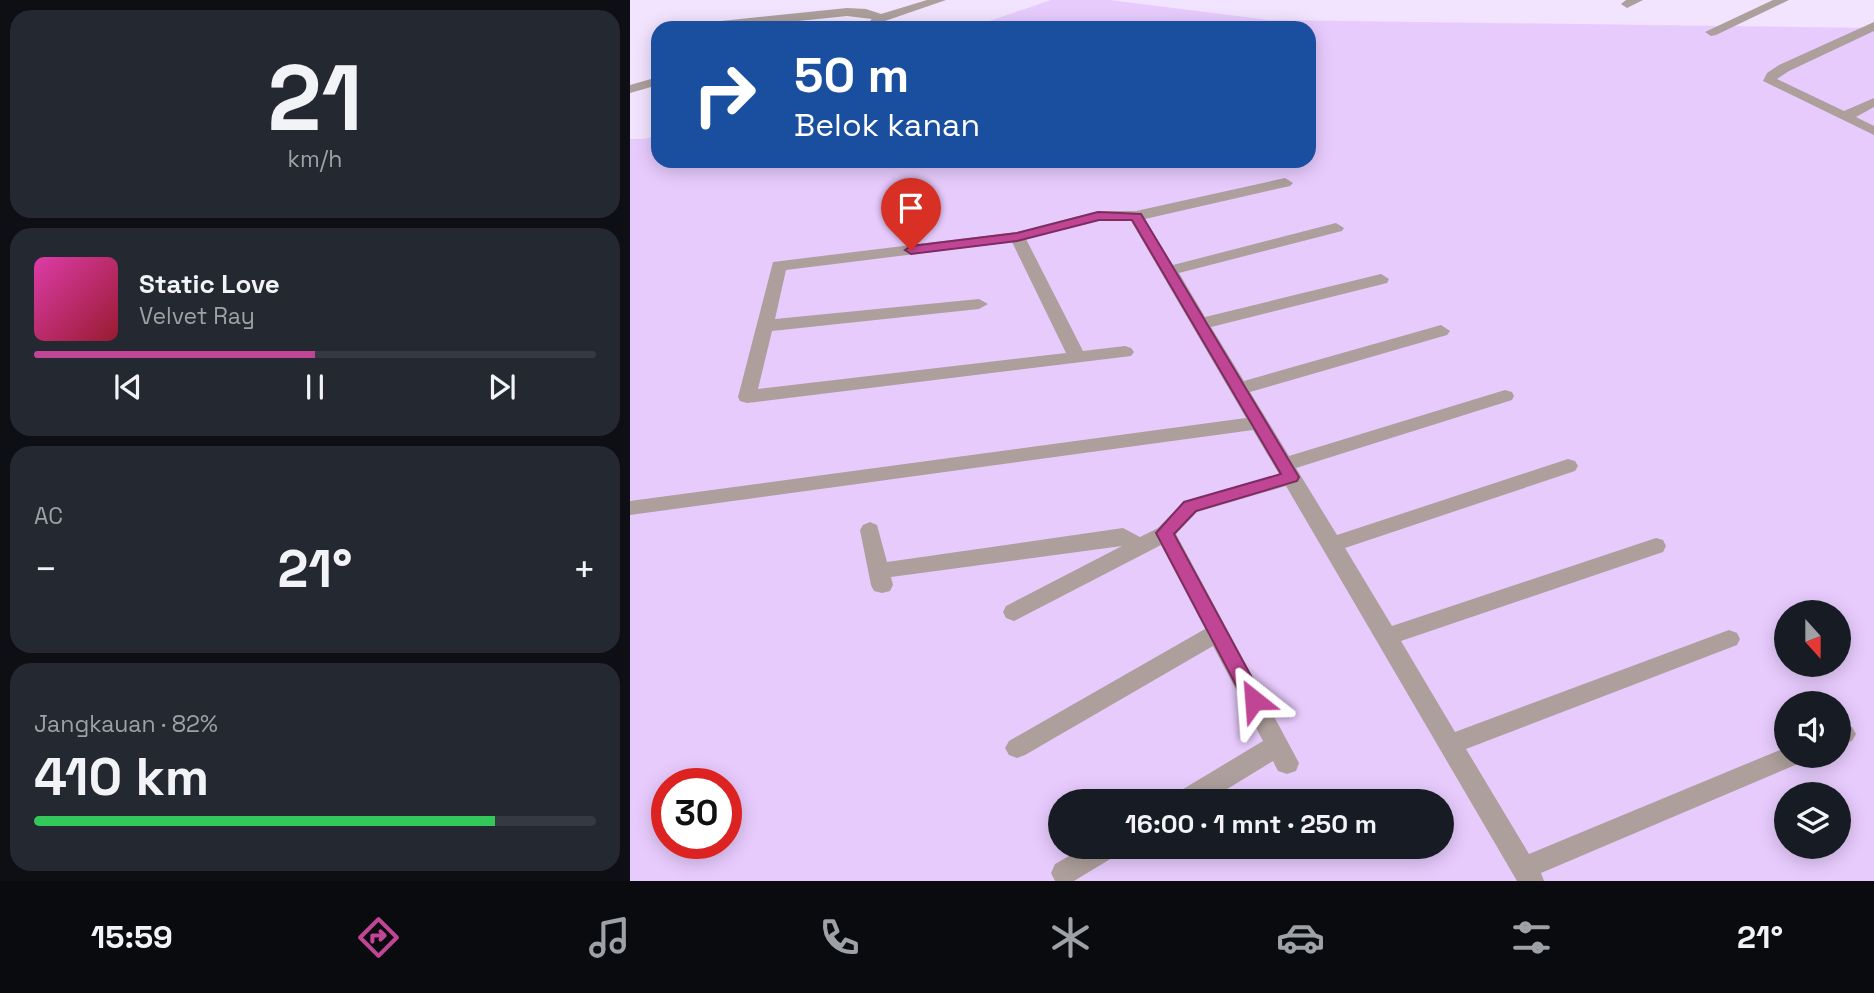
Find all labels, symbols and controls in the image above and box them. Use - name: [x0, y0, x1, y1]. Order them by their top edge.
- text: 21: [267, 40, 363, 157]
- text: 50 m: [794, 44, 909, 106]
- icon: right: [679, 49, 770, 140]
- text: Belok kanan: [794, 105, 980, 145]
- text: km/h: [288, 144, 342, 174]
- pin: [881, 178, 941, 250]
- icon: arrive: [892, 189, 930, 227]
- text: Static Love: [139, 267, 280, 301]
- text: Velvet Ray: [139, 301, 255, 331]
- icon: previous: [109, 368, 147, 406]
- icon: pause: [296, 368, 334, 406]
- icon: next: [483, 368, 521, 406]
- text: AC: [34, 501, 63, 531]
- text: 21°: [278, 536, 352, 602]
- text: −: [34, 545, 58, 593]
- text: +: [572, 545, 596, 593]
- north arrow: [1774, 600, 1852, 677]
- map controls: [1774, 600, 1851, 859]
- position arrow: [1217, 663, 1291, 737]
- button: sound: [1774, 691, 1851, 768]
- text: Jangkauan · 82%: [34, 709, 218, 739]
- text: 410 km: [34, 744, 209, 810]
- speed limit sign: 30: [651, 768, 742, 859]
- button: layers: [1774, 782, 1851, 859]
- text: 16:00 · 1 mnt · 250 m: [1125, 807, 1377, 841]
- icon: directions: [354, 913, 403, 962]
- icon: music: [585, 913, 634, 962]
- icon: phone: [815, 913, 864, 962]
- icon: climate: [1046, 913, 1095, 962]
- icon: car: [1276, 913, 1325, 962]
- icon: filters: [1507, 913, 1556, 962]
- text: 15:59: [91, 917, 173, 957]
- text: 21°: [1737, 917, 1783, 957]

